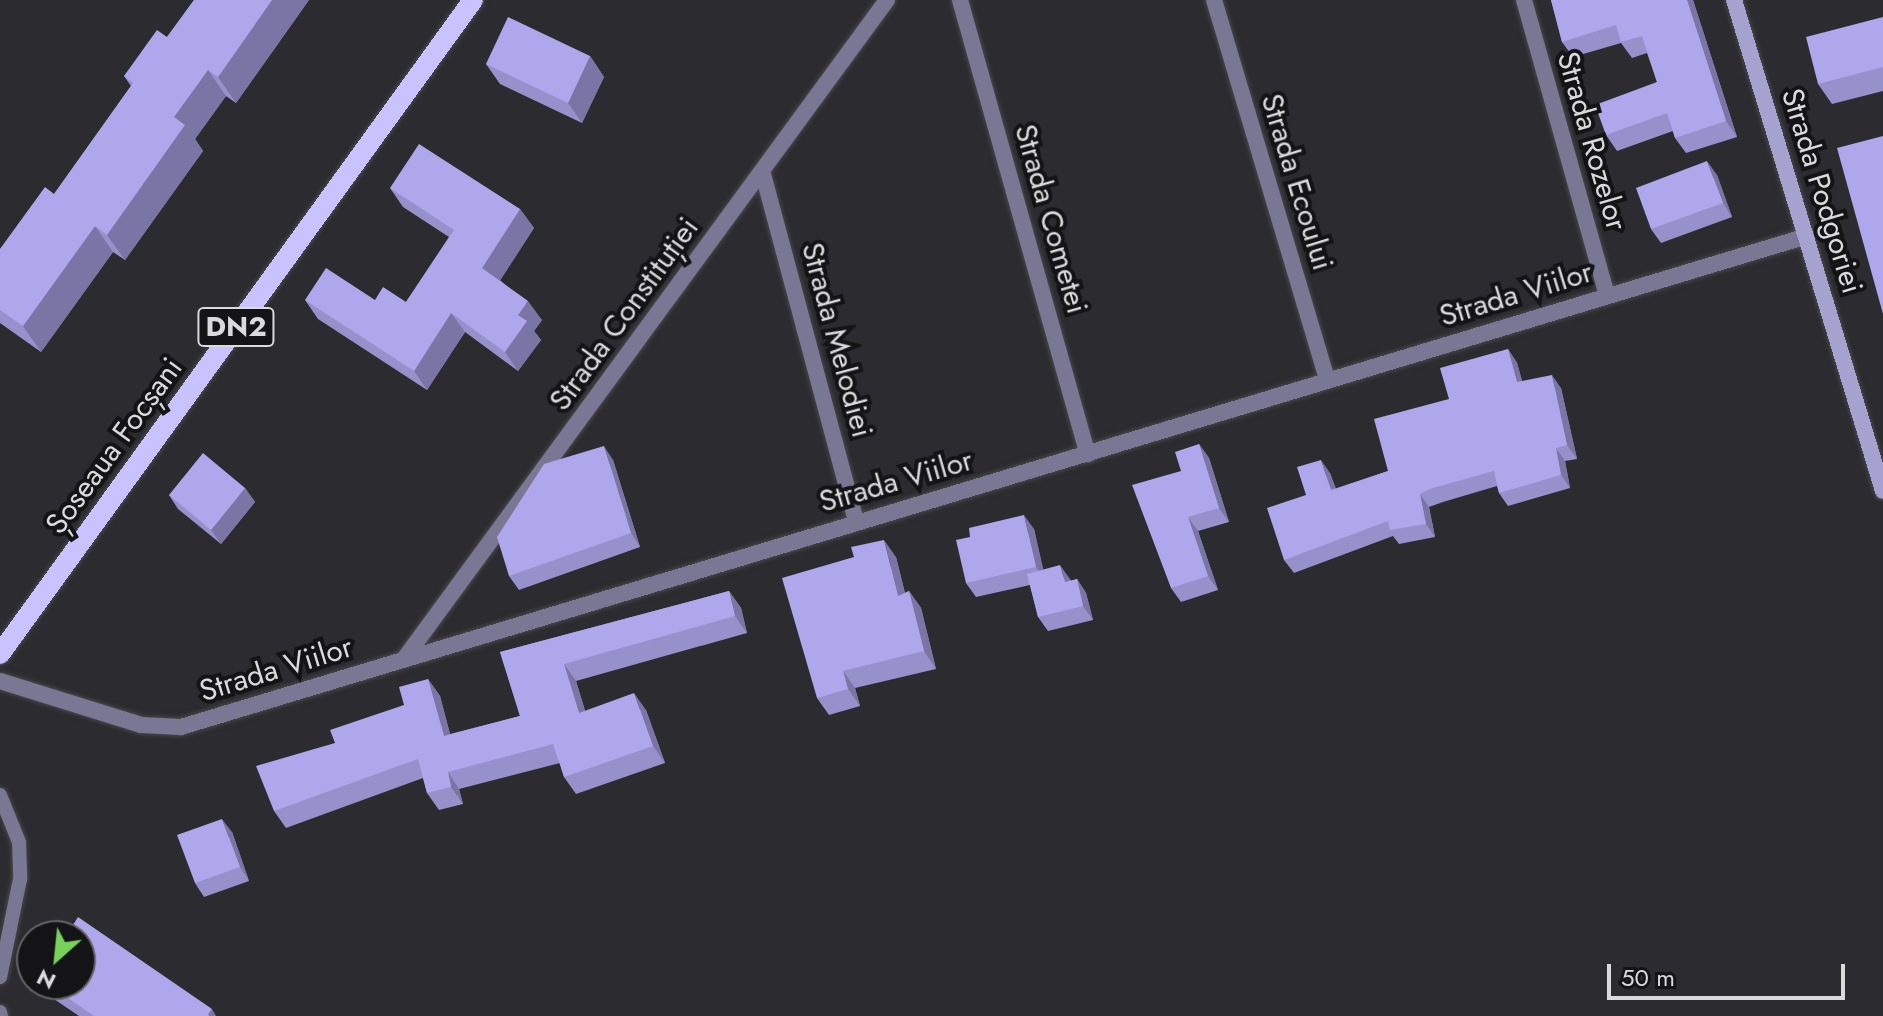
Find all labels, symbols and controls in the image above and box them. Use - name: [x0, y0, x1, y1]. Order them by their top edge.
- street label: Strada Rozelor: [1549, 48, 1635, 234]
- street label: Strada Podgoriei: [1774, 84, 1870, 298]
- street label: Strada Ecoului: [1253, 90, 1341, 274]
- street label: Strada Cometei: [1007, 120, 1095, 318]
- street label: Strada Constituției: [542, 210, 706, 418]
- street label: Strada Melodiei: [794, 239, 880, 441]
- street label: Strada Viilor: [1435, 254, 1597, 334]
- road number: DN2: [196, 303, 276, 351]
- street label: Șoseaua Focșani: [38, 351, 190, 541]
- street label: Strada Viilor: [815, 442, 977, 520]
- street label: Strada Viilor: [195, 629, 357, 709]
- north arrow: [16, 920, 96, 1000]
- scale bar: [1611, 948, 1849, 998]
- text: 50 m: [1621, 960, 1675, 995]
- text: N: [31, 961, 61, 998]

